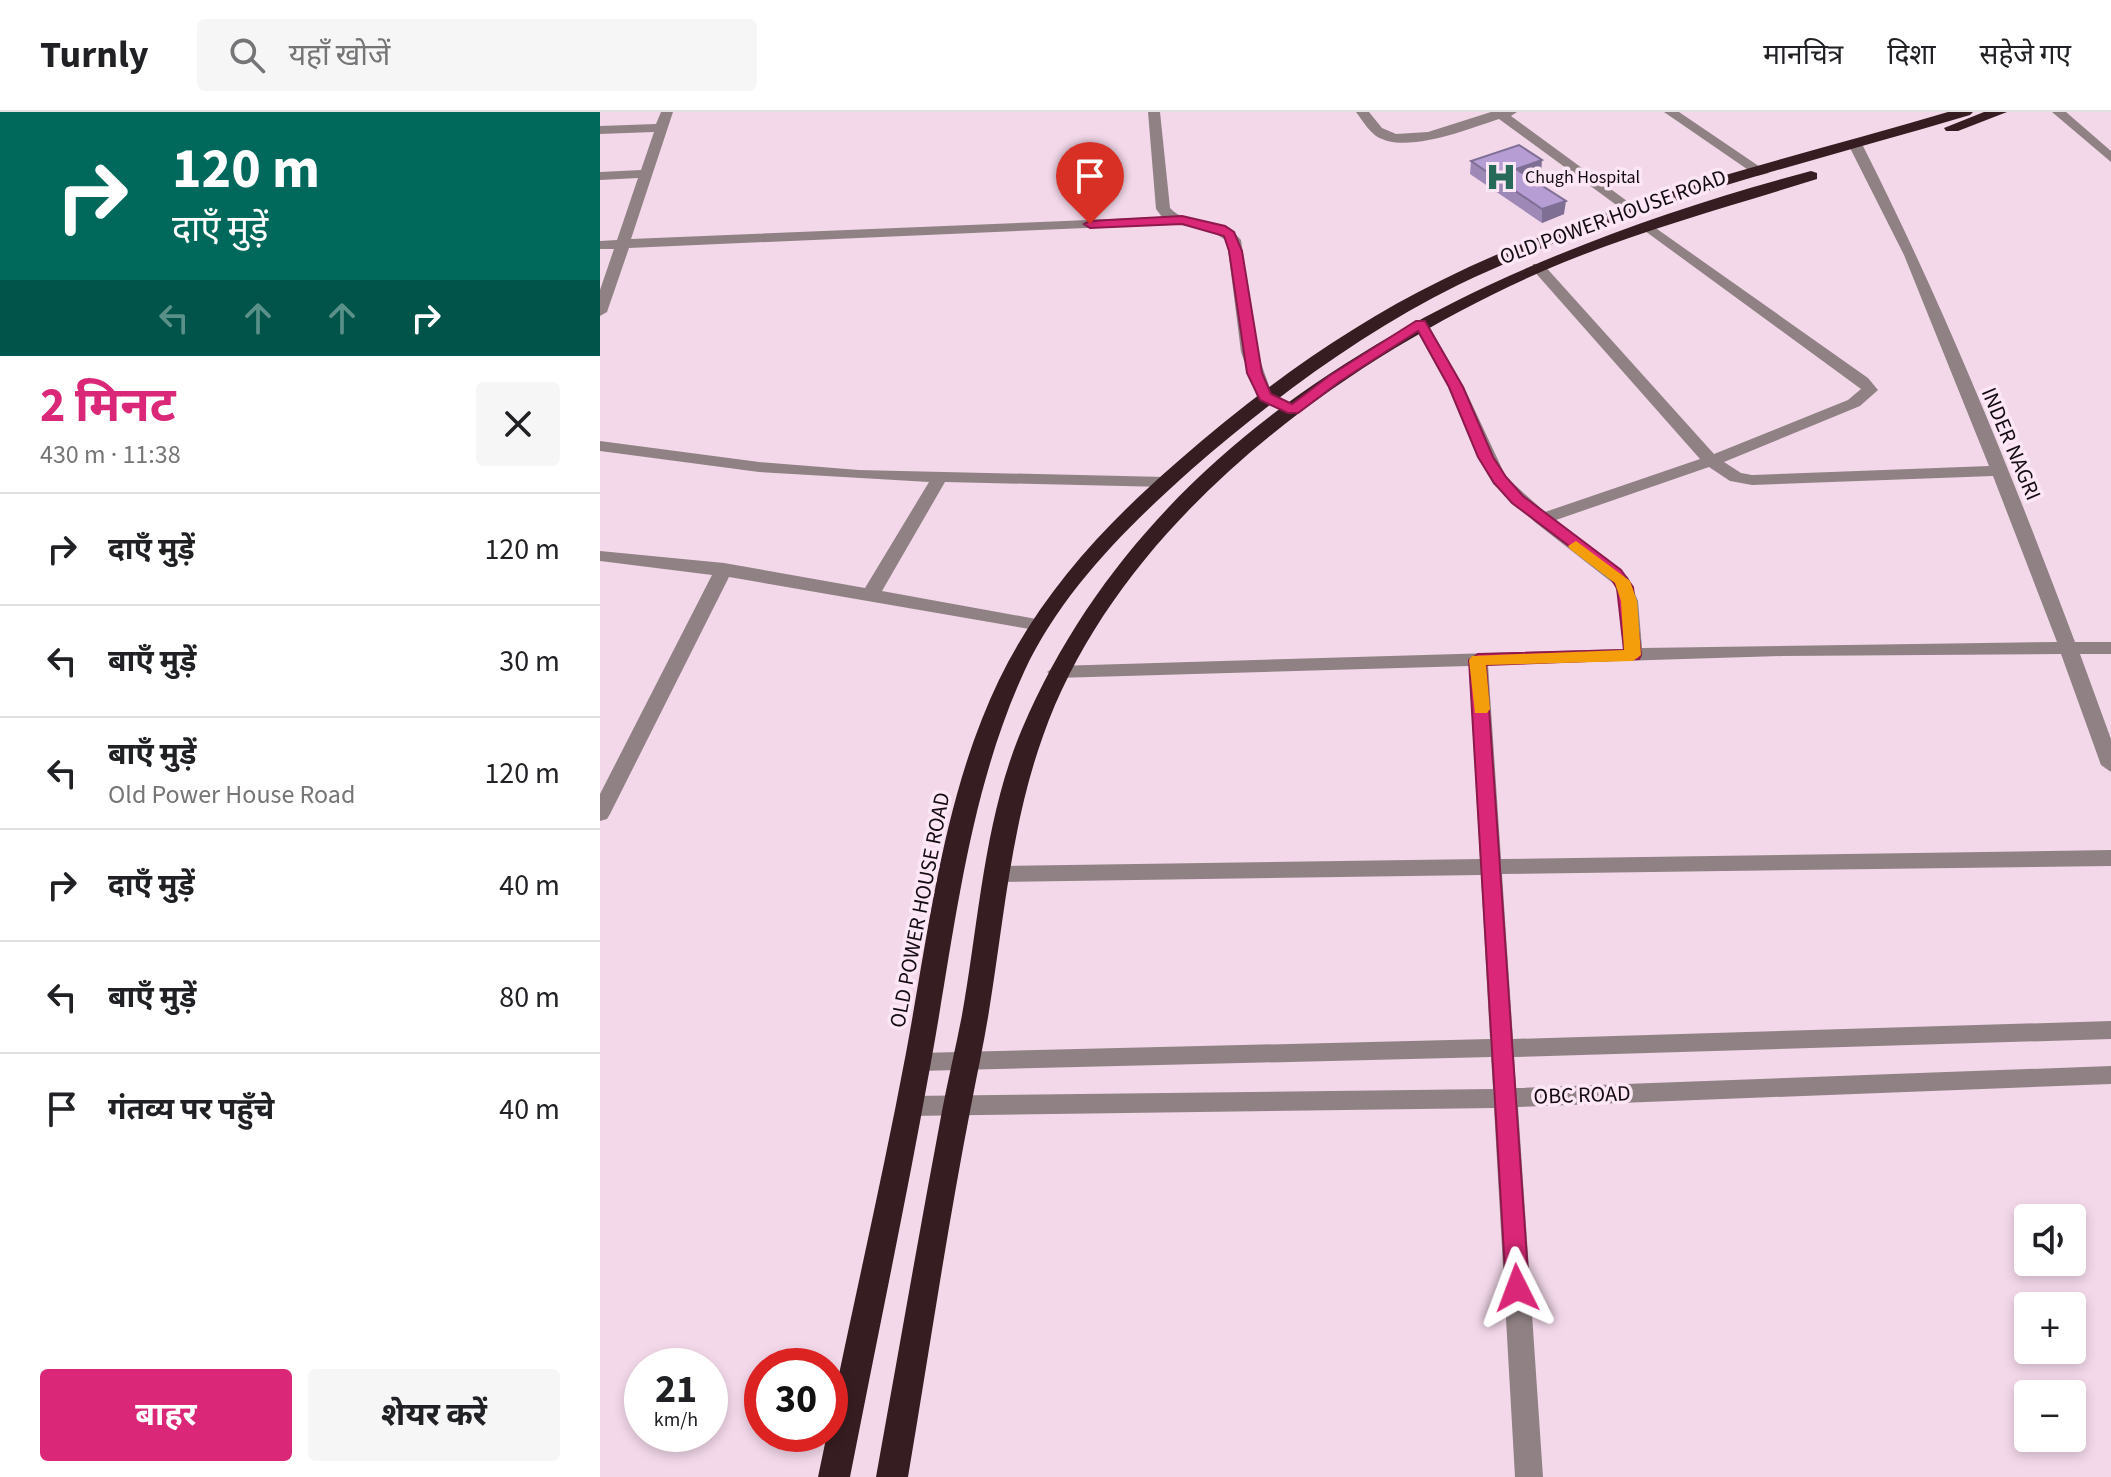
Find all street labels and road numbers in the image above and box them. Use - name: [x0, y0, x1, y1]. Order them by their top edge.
- street label: OLD POWER HOUSE ROAD: [1495, 161, 1731, 273]
- street label: INDER NAGRI: [1973, 383, 2049, 505]
- street label: OLD POWER HOUSE ROAD: [881, 790, 959, 1030]
- street label: OBC ROAD: [1533, 1077, 1631, 1113]

